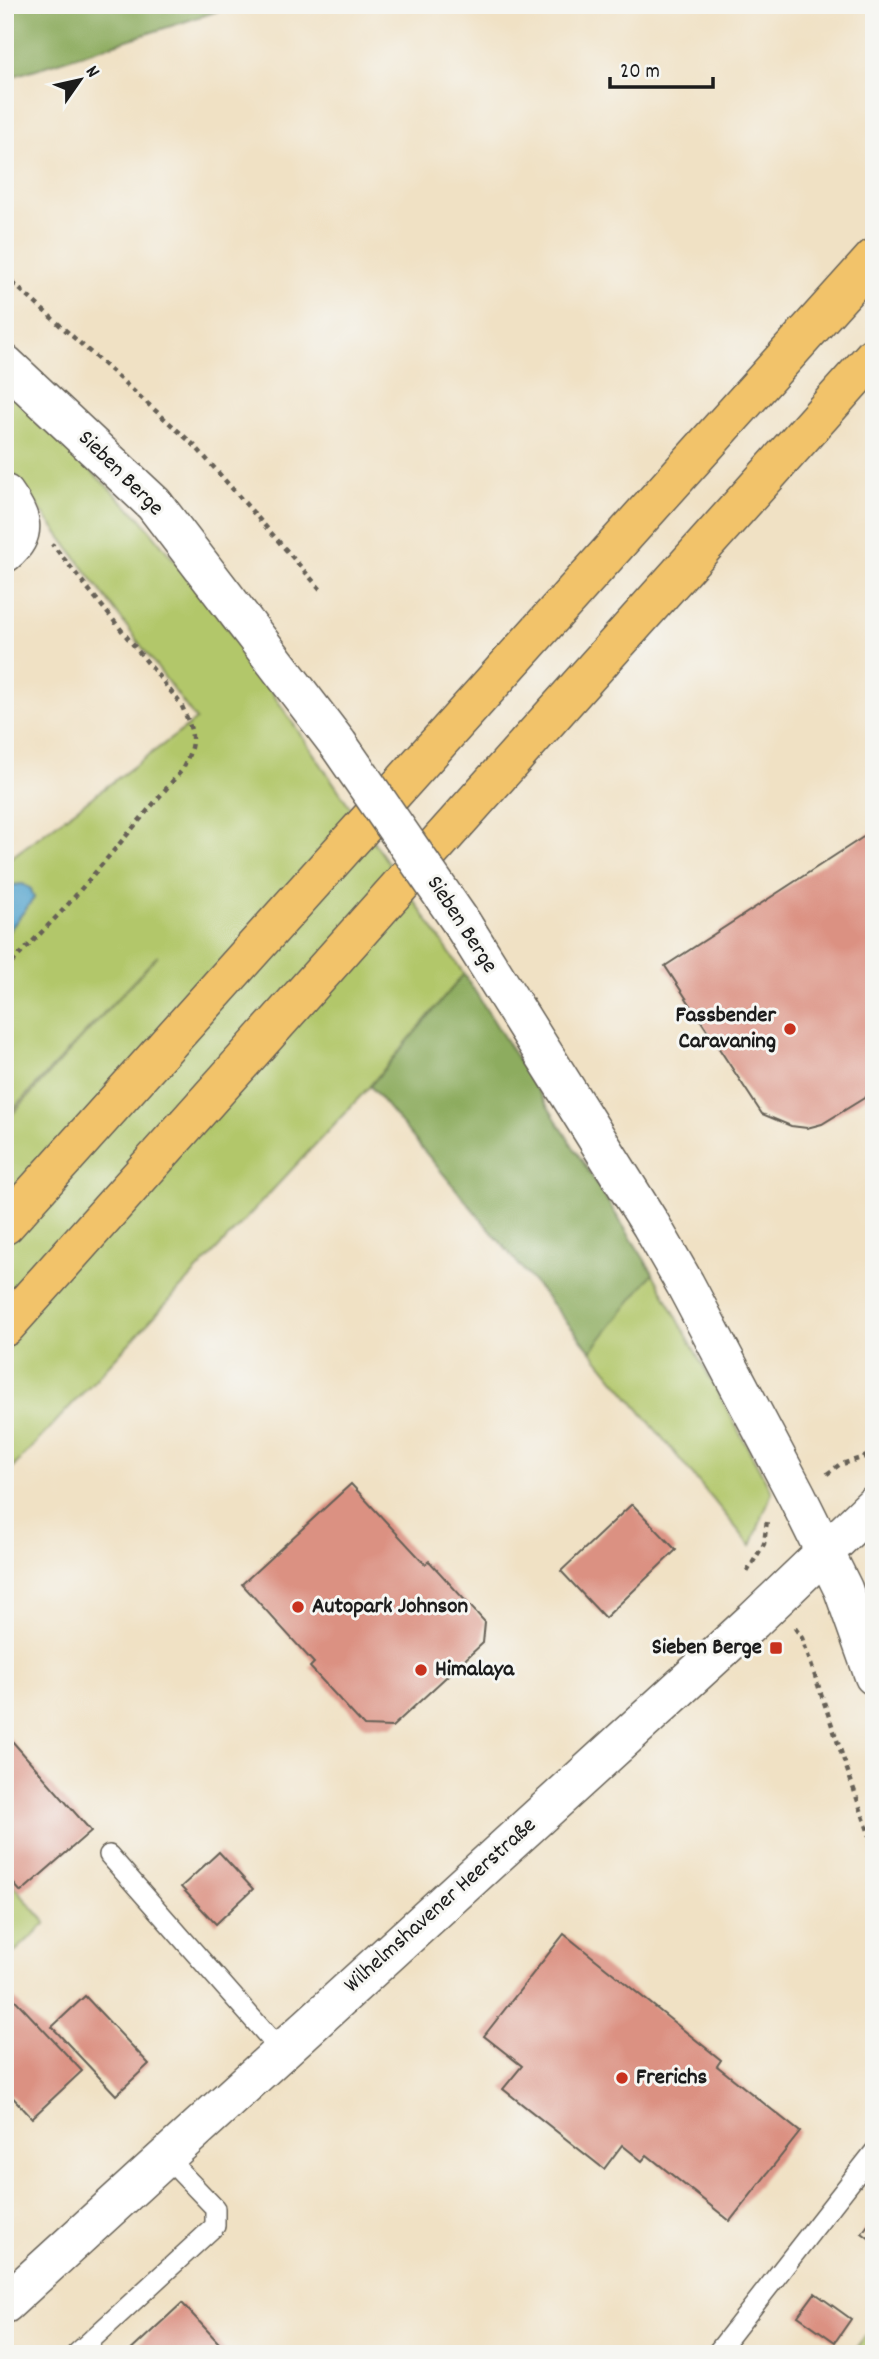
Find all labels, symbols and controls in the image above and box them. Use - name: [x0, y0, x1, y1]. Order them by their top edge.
- north arrow: [46, 46, 116, 116]
- scale bar: [610, 46, 713, 90]
- text: 20 m: [620, 58, 660, 88]
- text: N: [77, 61, 105, 84]
- street label: Sieben Berge: [69, 423, 171, 525]
- street label: Sieben Berge: [417, 870, 505, 980]
- place label: Fassbender Caravaning: [675, 1000, 776, 1059]
- marker: Fassbender Caravaning: [782, 1021, 798, 1037]
- place label: Autopark Johnson: [312, 1591, 468, 1624]
- marker: Autopark Johnson: [290, 1599, 306, 1615]
- place label: Sieben Berge: [652, 1632, 762, 1665]
- marker: Sieben Berge: [768, 1640, 784, 1656]
- place label: Himalaya: [435, 1654, 515, 1687]
- marker: Himalaya: [413, 1662, 429, 1678]
- street label: Wilhelmshavener Heerstraße: [337, 1810, 545, 2002]
- place label: Frerichs: [636, 2062, 707, 2095]
- marker: Frerichs: [614, 2070, 630, 2086]

